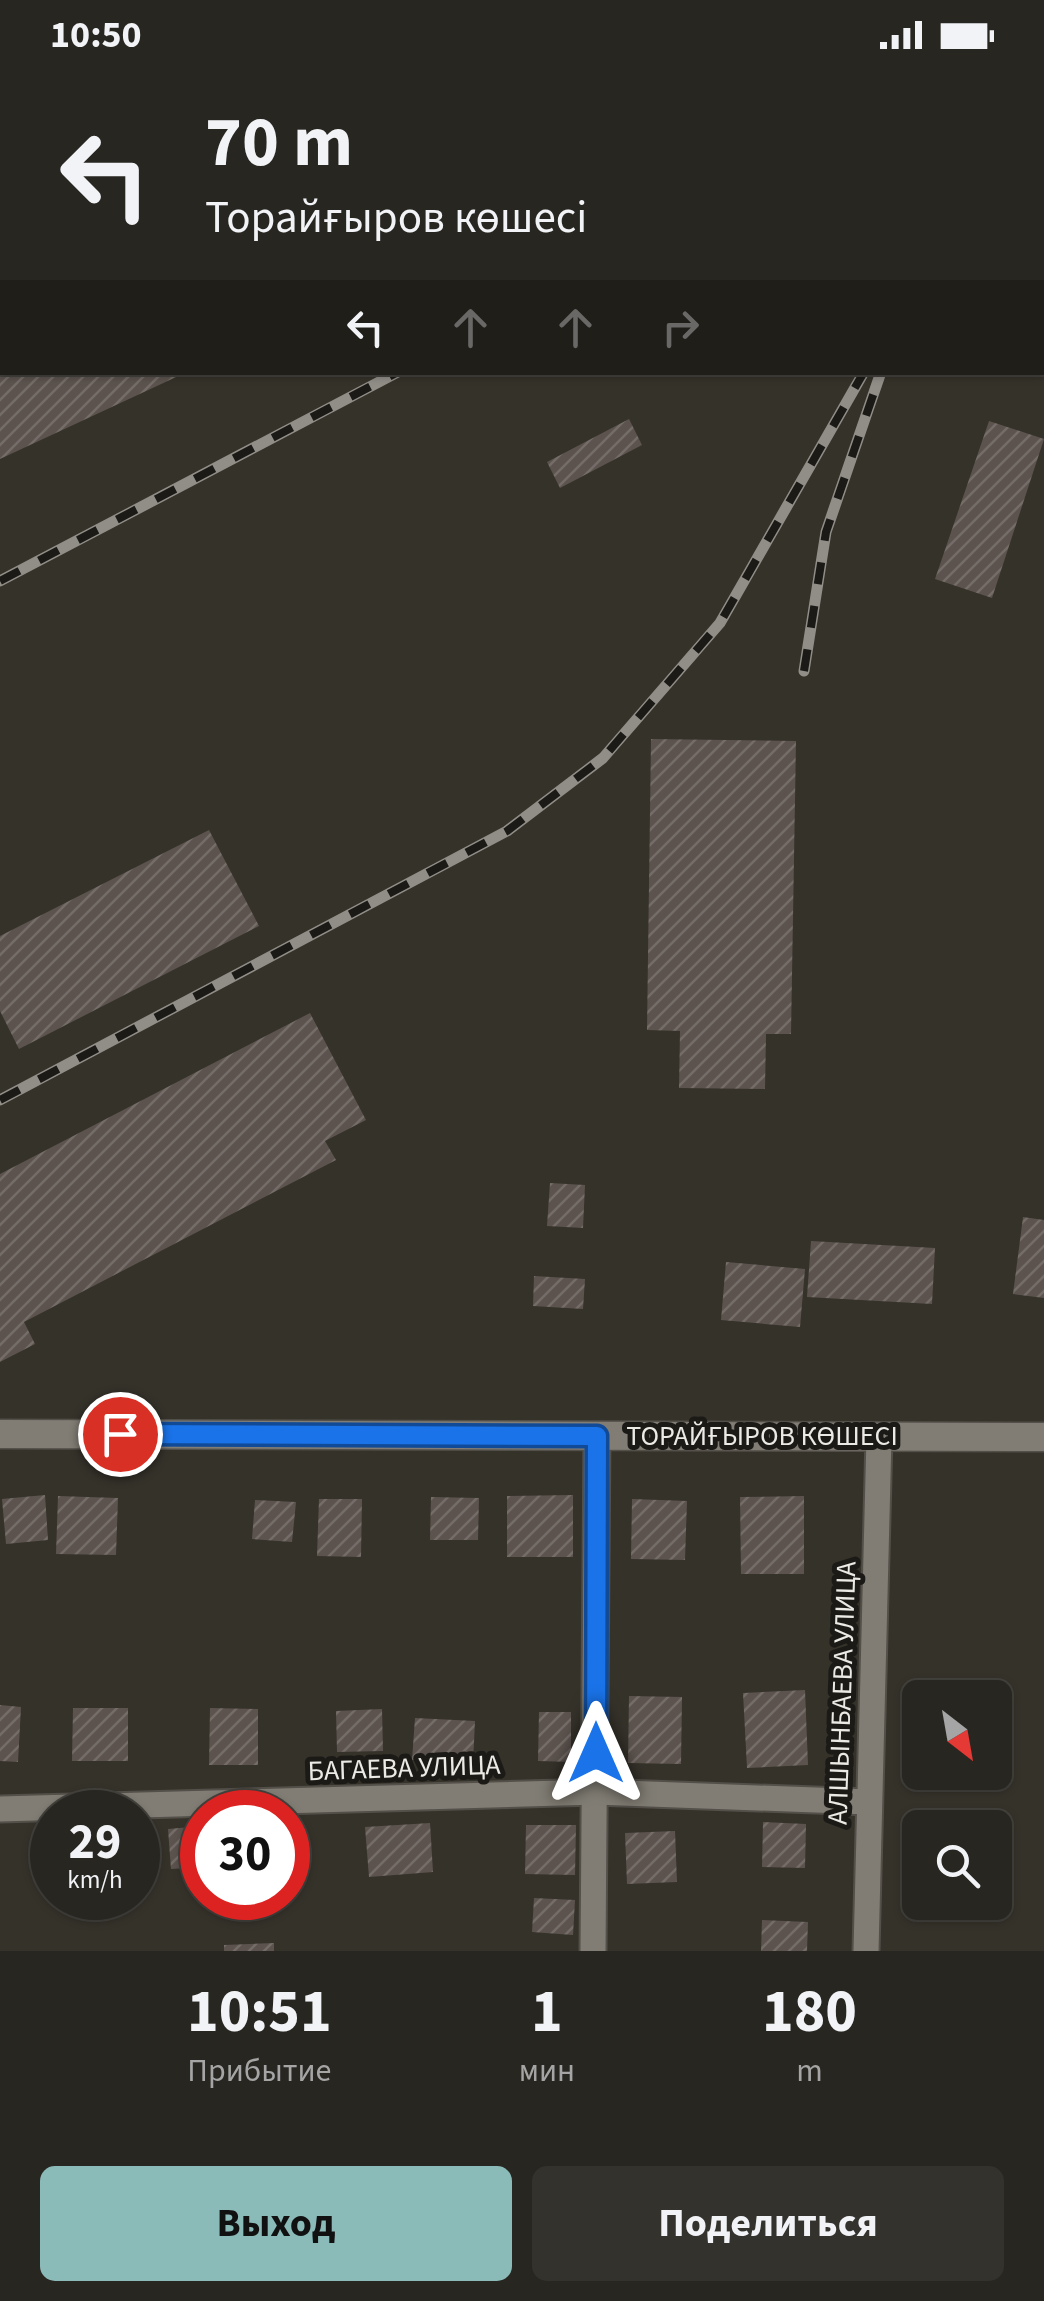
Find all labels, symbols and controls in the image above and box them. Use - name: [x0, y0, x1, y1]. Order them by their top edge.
- text: 10:50: [50, 8, 142, 62]
- text: 70 m: [205, 93, 353, 193]
- icon: left: [40, 110, 170, 240]
- text: Торайғыров көшесі: [205, 186, 587, 250]
- icon: left: [338, 300, 393, 355]
- icon: ahead: [443, 300, 498, 355]
- icon: ahead: [548, 300, 603, 355]
- icon: right: [653, 300, 708, 355]
- pin: [78, 1392, 163, 1477]
- icon: arrive: [93, 1407, 148, 1462]
- street label: ТОРАЙҒЫРОВ КӨШЕСІ: [626, 1416, 898, 1456]
- street label: АЛШЫНБАЕВА УЛИЦА: [817, 1560, 867, 1825]
- north arrow: [902, 1680, 1012, 1790]
- map controls: [902, 1680, 1012, 1920]
- position arrow: [544, 1701, 648, 1805]
- street label: БАГАЕВА УЛИЦА: [307, 1745, 502, 1791]
- speed limit sign: 30: [180, 1790, 310, 1920]
- text: 29: [69, 1807, 121, 1878]
- button: search: [902, 1810, 1012, 1920]
- text: km/h: [67, 1862, 123, 1898]
- text: 10:51: [187, 1970, 332, 2055]
- text: 1: [531, 1970, 563, 2055]
- text: 180: [762, 1970, 857, 2055]
- text: Прибытие: [187, 2048, 331, 2094]
- text: мин: [519, 2048, 575, 2094]
- text: m: [796, 2048, 823, 2094]
- button: Выход: [40, 2166, 512, 2281]
- button: Поделиться: [532, 2166, 1004, 2281]

